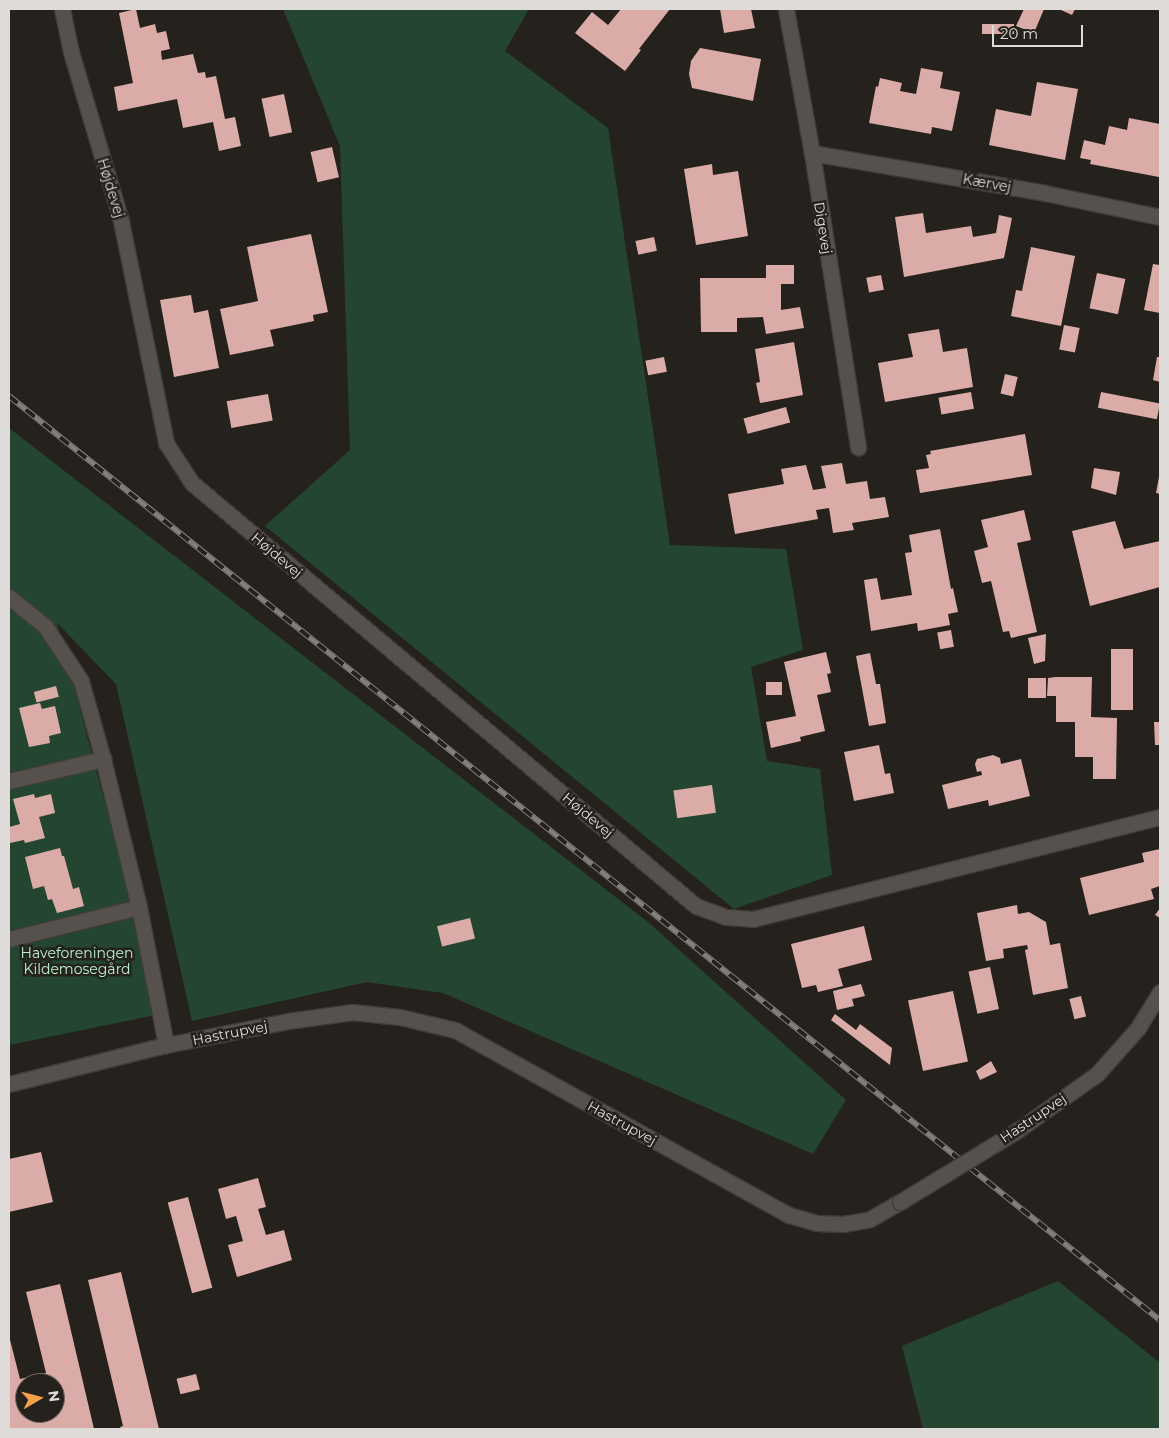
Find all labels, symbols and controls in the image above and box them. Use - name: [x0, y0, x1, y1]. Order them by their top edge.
- scale bar: [994, 15, 1085, 47]
- text: 20 m: [1000, 24, 1038, 43]
- street label: Højdevej: [94, 156, 128, 220]
- street label: Kærvej: [961, 170, 1013, 196]
- street label: Digevej: [811, 201, 835, 255]
- street label: Højdevej: [248, 529, 306, 581]
- street label: Højdevej: [559, 789, 617, 841]
- park label: Haveforeningen Kildemosegård: [21, 945, 133, 978]
- street label: Hastrupvej: [191, 1018, 269, 1048]
- street label: Hastrupvej: [997, 1090, 1069, 1146]
- street label: Hastrupvej: [585, 1097, 659, 1149]
- north arrow: [15, 1373, 65, 1423]
- text: N: [44, 1389, 64, 1403]

